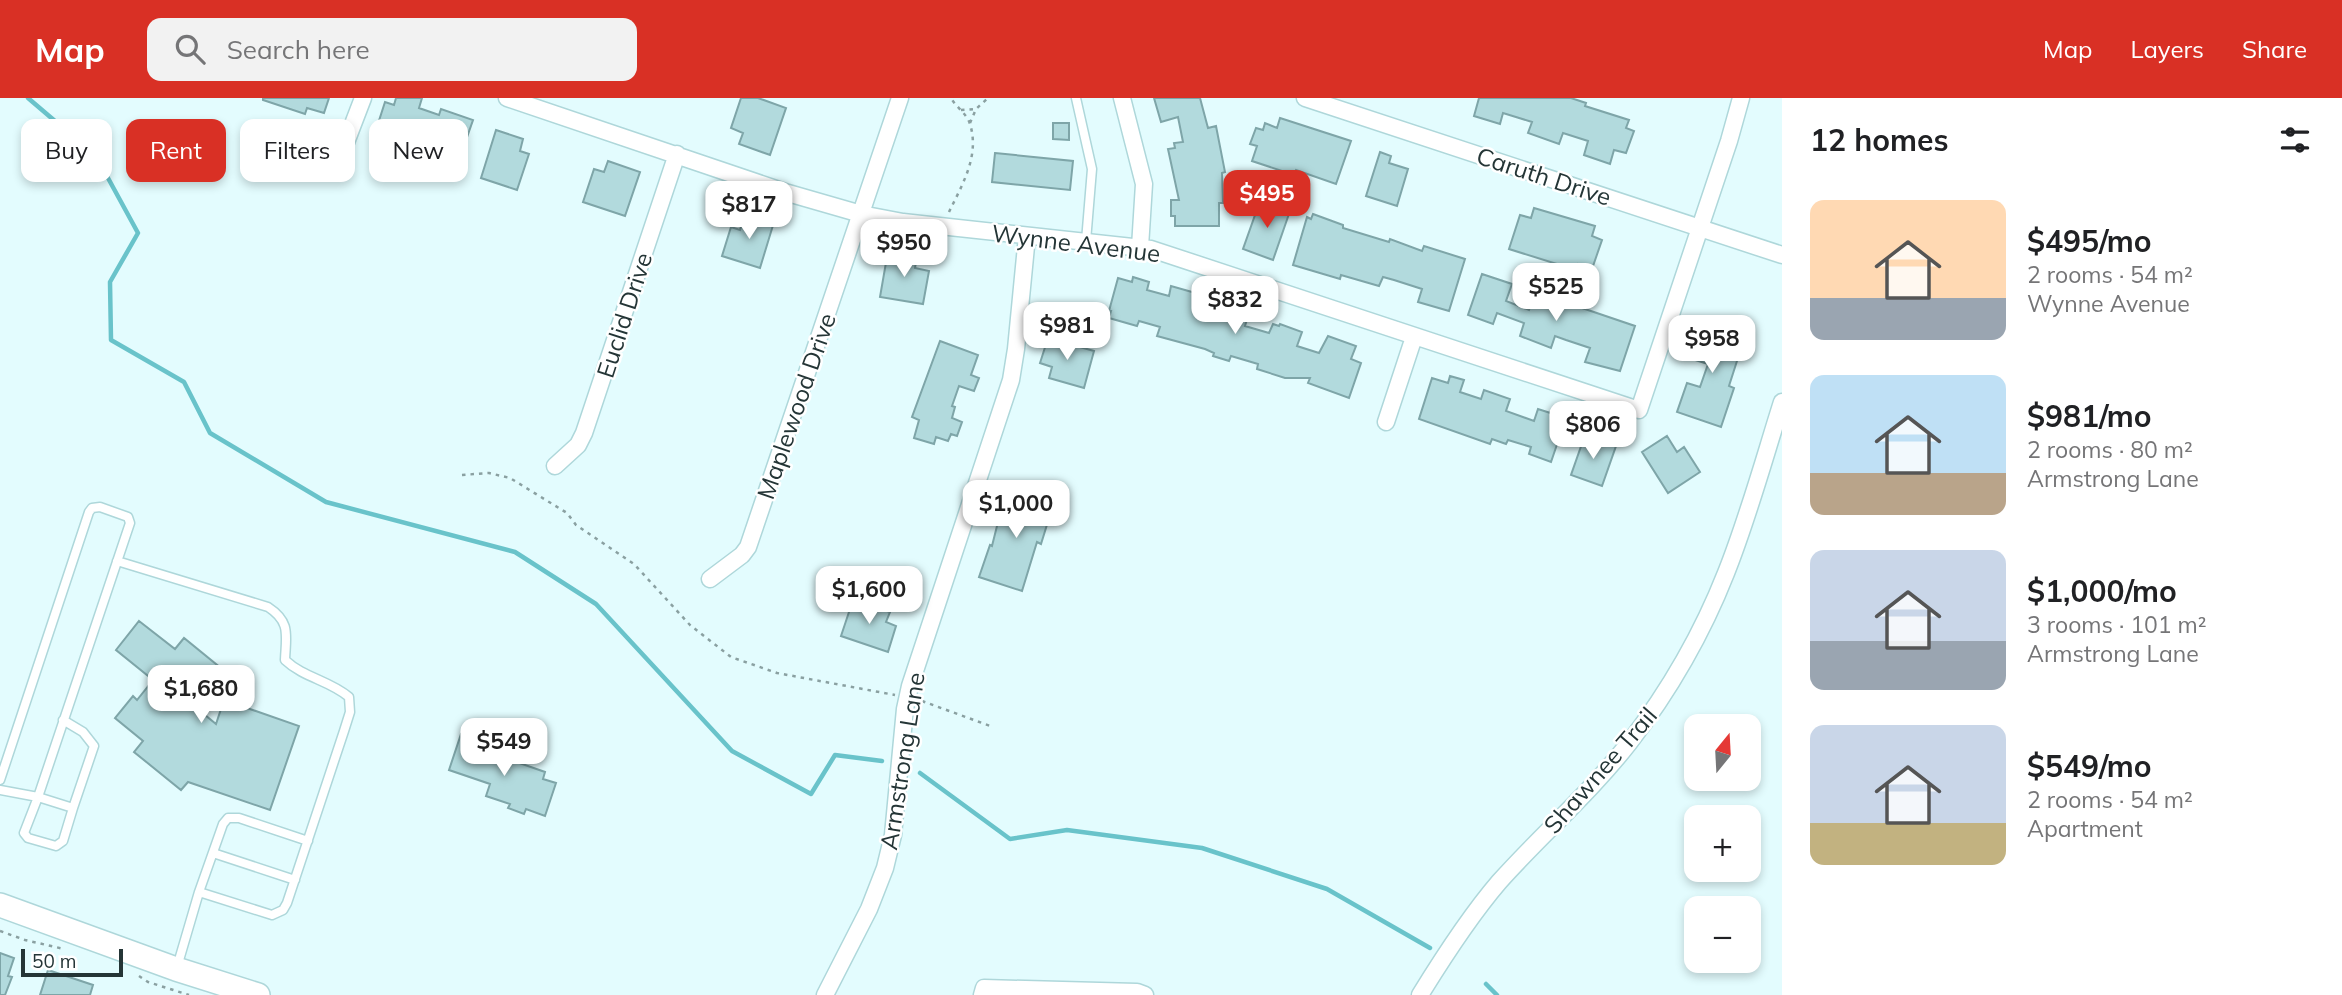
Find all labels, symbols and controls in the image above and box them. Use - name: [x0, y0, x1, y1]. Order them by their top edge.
- search box: [147, 18, 637, 81]
- text: Map: [35, 29, 105, 70]
- icon: search: [171, 30, 209, 68]
- text: Search here: [227, 33, 370, 66]
- text: Map: [2043, 34, 2092, 64]
- text: Layers: [2130, 34, 2204, 64]
- text: Share: [2242, 34, 2307, 64]
- chip: Buy: [21, 119, 112, 182]
- chip: Rent: [126, 119, 226, 182]
- chip: Filters: [240, 119, 355, 182]
- chip: New: [369, 119, 468, 182]
- text: 12 homes: [1810, 121, 1949, 159]
- icon: filters: [2276, 121, 2314, 159]
- street label: Caruth Drive: [1473, 140, 1615, 212]
- pin: $495: [1226, 170, 1308, 230]
- text: $495: [1239, 178, 1295, 207]
- pin: $817: [708, 181, 790, 241]
- text: $817: [721, 189, 777, 218]
- street label: Wynne Avenue: [990, 218, 1162, 268]
- pin: $950: [863, 220, 945, 279]
- text: $495/mo: [2027, 222, 2151, 260]
- text: $950: [876, 227, 932, 256]
- icon: home: [1866, 228, 1950, 312]
- street label: Euclid Drive: [590, 249, 658, 381]
- text: 2 rooms · 54 m²: [2027, 260, 2193, 289]
- pin: $525: [1515, 264, 1597, 323]
- text: $525: [1528, 271, 1584, 300]
- pin: $832: [1194, 276, 1276, 336]
- text: $832: [1207, 284, 1263, 313]
- text: Wynne Avenue: [2027, 289, 2190, 318]
- pin: $981: [1026, 302, 1108, 362]
- street label: Maplewood Drive: [750, 309, 842, 503]
- text: $981: [1039, 310, 1095, 339]
- pin: $958: [1671, 316, 1753, 375]
- text: $958: [1684, 323, 1740, 352]
- text: $981/mo: [2027, 397, 2151, 435]
- pin: $806: [1552, 402, 1634, 461]
- icon: home: [1866, 403, 1950, 487]
- text: $806: [1565, 409, 1621, 438]
- text: 2 rooms · 80 m²: [2027, 435, 2193, 464]
- text: Armstrong Lane: [2027, 464, 2199, 493]
- pin: $1,000: [959, 480, 1073, 540]
- text: $1,000: [979, 488, 1053, 517]
- pin: $1,600: [812, 566, 926, 626]
- text: $1,000/mo: [2027, 572, 2177, 610]
- text: $1,600: [832, 574, 906, 603]
- icon: home: [1866, 578, 1950, 662]
- text: 3 rooms · 101 m²: [2027, 610, 2207, 639]
- text: Armstrong Lane: [2027, 639, 2199, 668]
- pin: $1,680: [144, 666, 258, 725]
- street label: Armstrong Lane: [873, 670, 931, 852]
- text: $1,680: [164, 673, 238, 702]
- street label: Shawnee Trail: [1537, 701, 1663, 839]
- north arrow: [1684, 714, 1760, 791]
- map controls: [1684, 714, 1761, 973]
- pin: $549: [463, 718, 545, 778]
- text: $549: [476, 726, 532, 755]
- text: $549/mo: [2027, 747, 2151, 785]
- icon: home: [1866, 753, 1950, 837]
- text: 2 rooms · 54 m²: [2027, 785, 2193, 814]
- button: +: [1684, 805, 1761, 882]
- text: Apartment: [2027, 814, 2143, 843]
- button: −: [1684, 896, 1761, 973]
- scale bar: [21, 946, 122, 978]
- text: 50 m: [32, 949, 76, 973]

